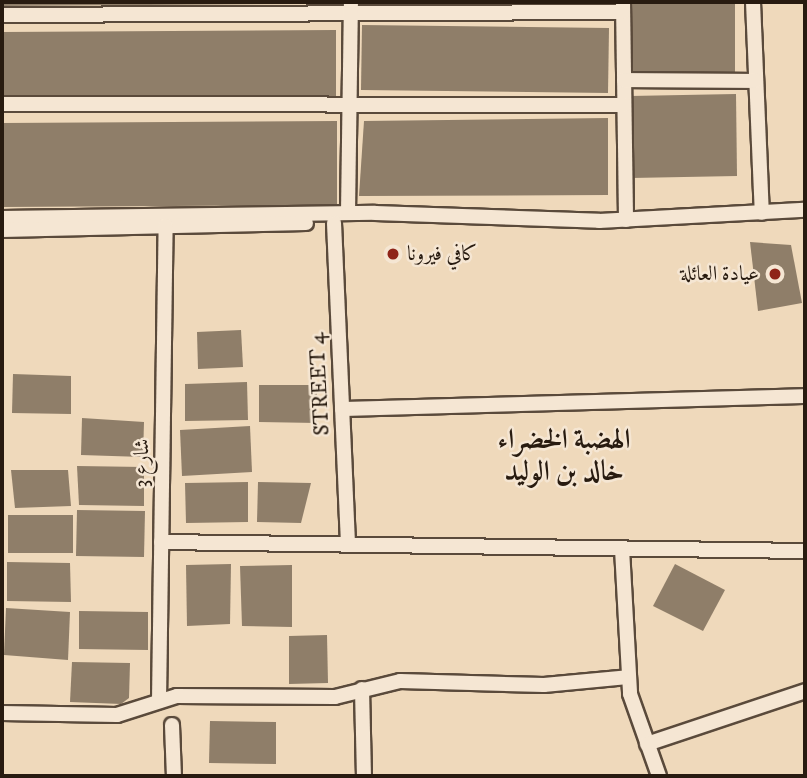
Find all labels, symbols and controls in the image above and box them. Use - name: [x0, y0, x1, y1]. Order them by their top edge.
- place label: كافي فيرونا: [407, 241, 478, 267]
- marker: كافي فيرونا: [385, 246, 401, 262]
- place label: عيادة العائلة: [680, 261, 759, 287]
- marker: عيادة العائلة: [765, 264, 785, 284]
- street label: STREET 4: [305, 332, 335, 436]
- district label: الهضبة الخضراء خالد بن الوليد: [497, 423, 631, 489]
- street label: شارع 3: [129, 438, 155, 488]

